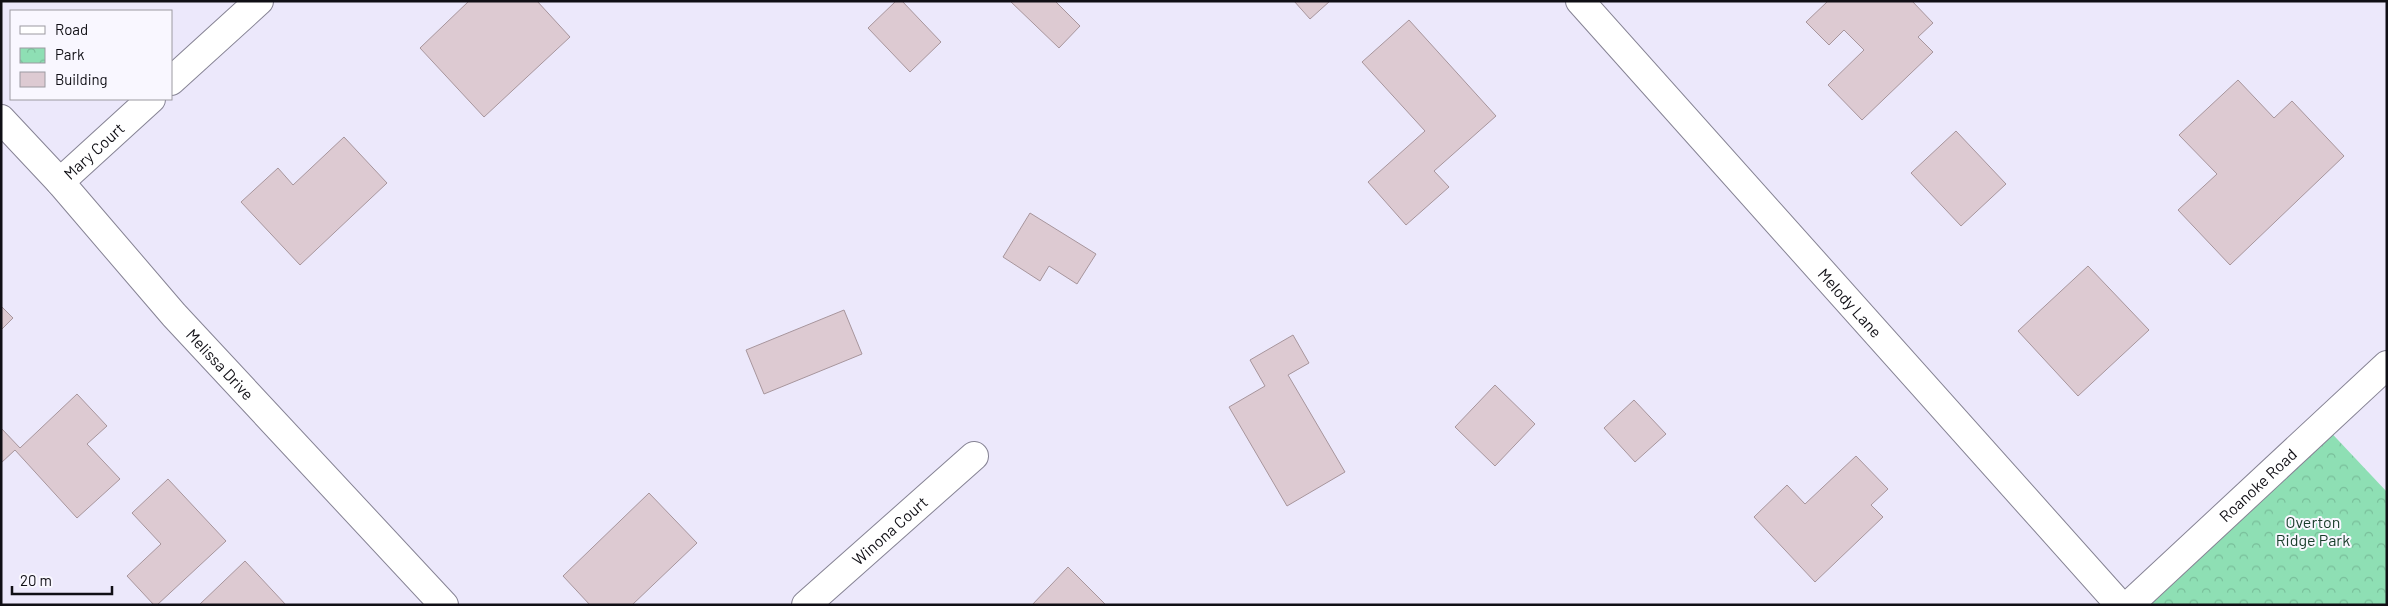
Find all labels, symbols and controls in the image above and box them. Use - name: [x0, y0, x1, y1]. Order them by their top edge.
- legend: [10, 10, 172, 100]
- text: Road: [55, 20, 88, 38]
- text: Park: [55, 45, 85, 63]
- text: Building: [55, 70, 108, 88]
- street label: Mary Court: [59, 118, 128, 183]
- street label: Melody Lane: [1815, 264, 1886, 341]
- street label: Melissa Drive: [183, 325, 258, 403]
- street label: Roanoke Road: [2215, 444, 2300, 525]
- street label: Winona Court: [848, 492, 931, 569]
- park label: Overton Ridge Park: [2276, 512, 2350, 549]
- scale bar: [12, 564, 112, 596]
- text: 20 m: [20, 571, 52, 589]

